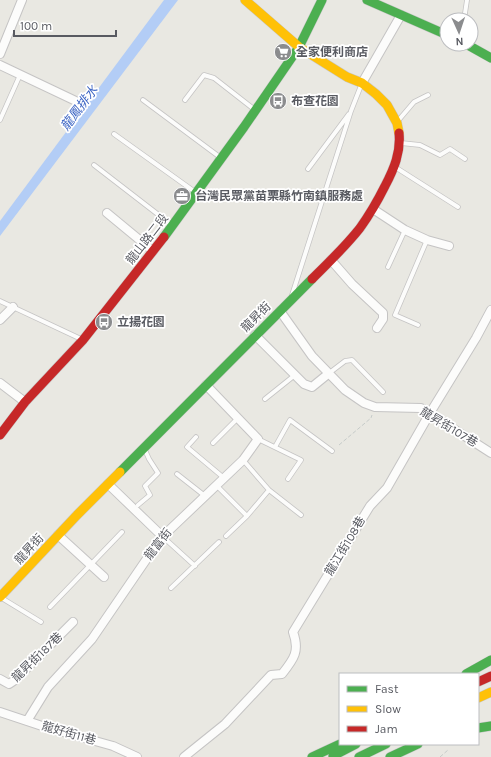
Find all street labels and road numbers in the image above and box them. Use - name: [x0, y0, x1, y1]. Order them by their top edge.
- street label: 龍山路二段: [123, 211, 171, 267]
- street label: 龍昇街: [238, 299, 274, 335]
- street label: 龍昇街107巷: [418, 404, 480, 450]
- street label: 龍江街108巷: [322, 514, 368, 578]
- street label: 龍富街: [141, 526, 175, 562]
- street label: 龍昇街: [12, 531, 46, 567]
- street label: 龍昇街187巷: [9, 629, 65, 685]
- street label: 龍好街11巷: [40, 719, 98, 747]

